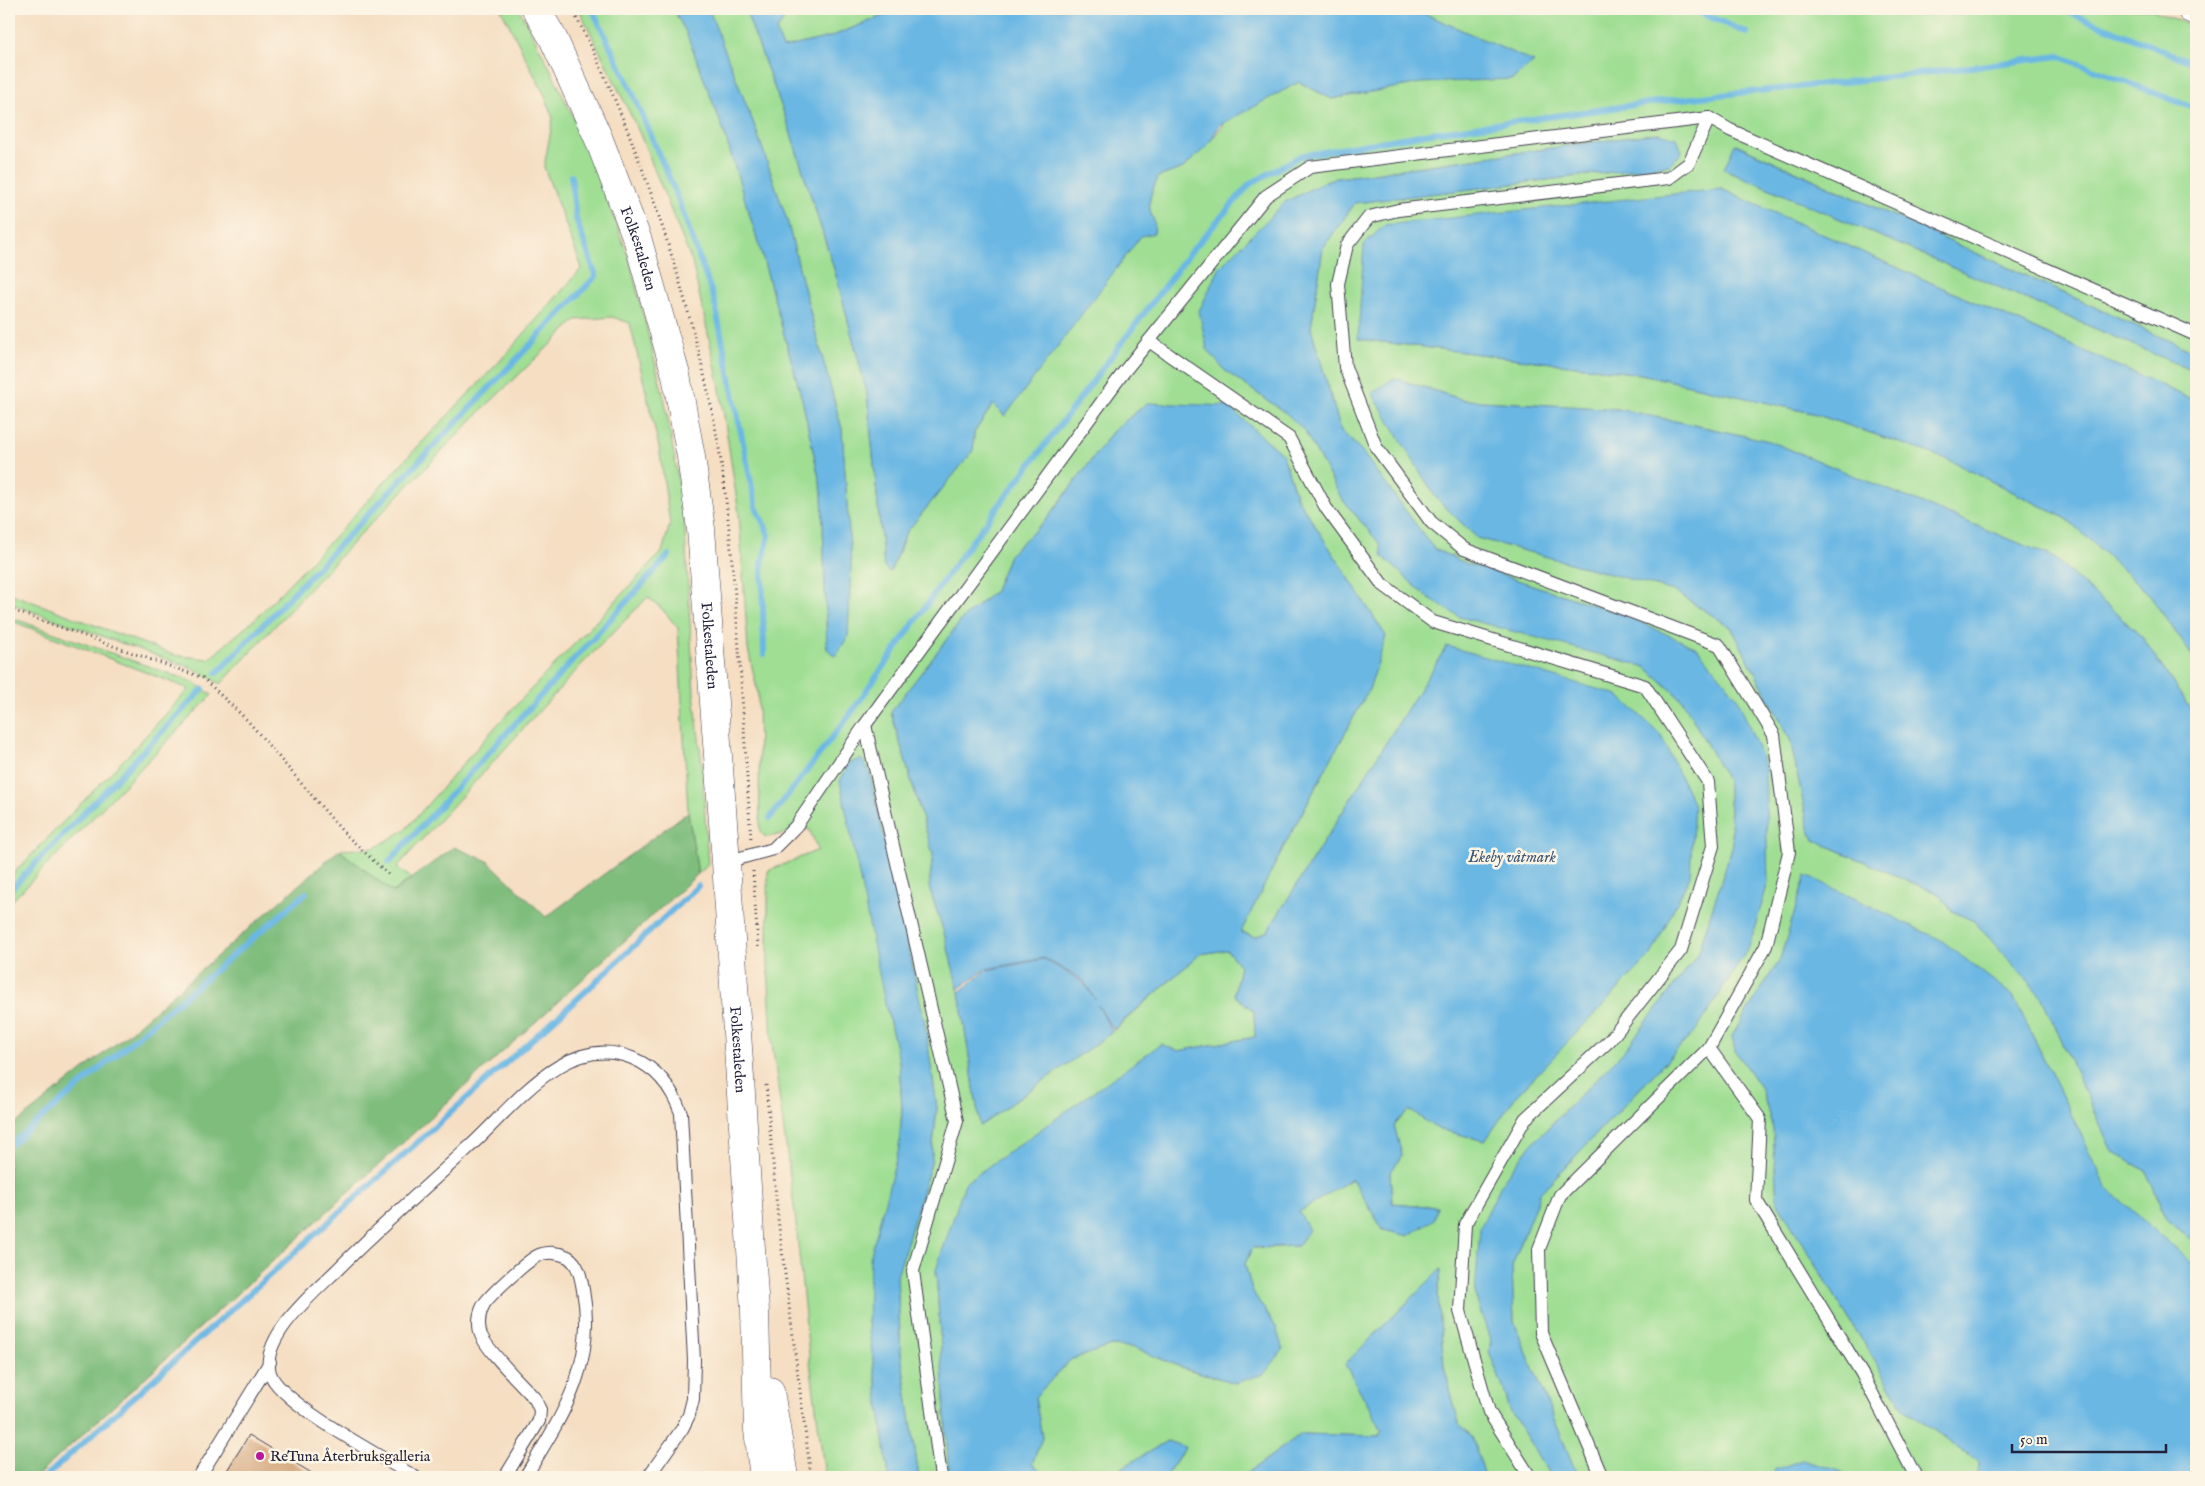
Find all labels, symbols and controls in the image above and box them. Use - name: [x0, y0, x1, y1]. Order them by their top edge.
- street label: Folkestaleden: [616, 204, 661, 292]
- street label: Folkestaleden: [697, 601, 722, 690]
- water label: Ekeby våtmark: [1467, 848, 1556, 868]
- street label: Folkestaleden: [726, 1005, 750, 1094]
- scale bar: [2012, 1421, 2166, 1453]
- text: 50 m: [2020, 1430, 2048, 1449]
- place label: ReTuna Återbruksgalleria: [270, 1447, 431, 1466]
- marker: ReTuna Återbruksgalleria: [254, 1450, 266, 1462]

